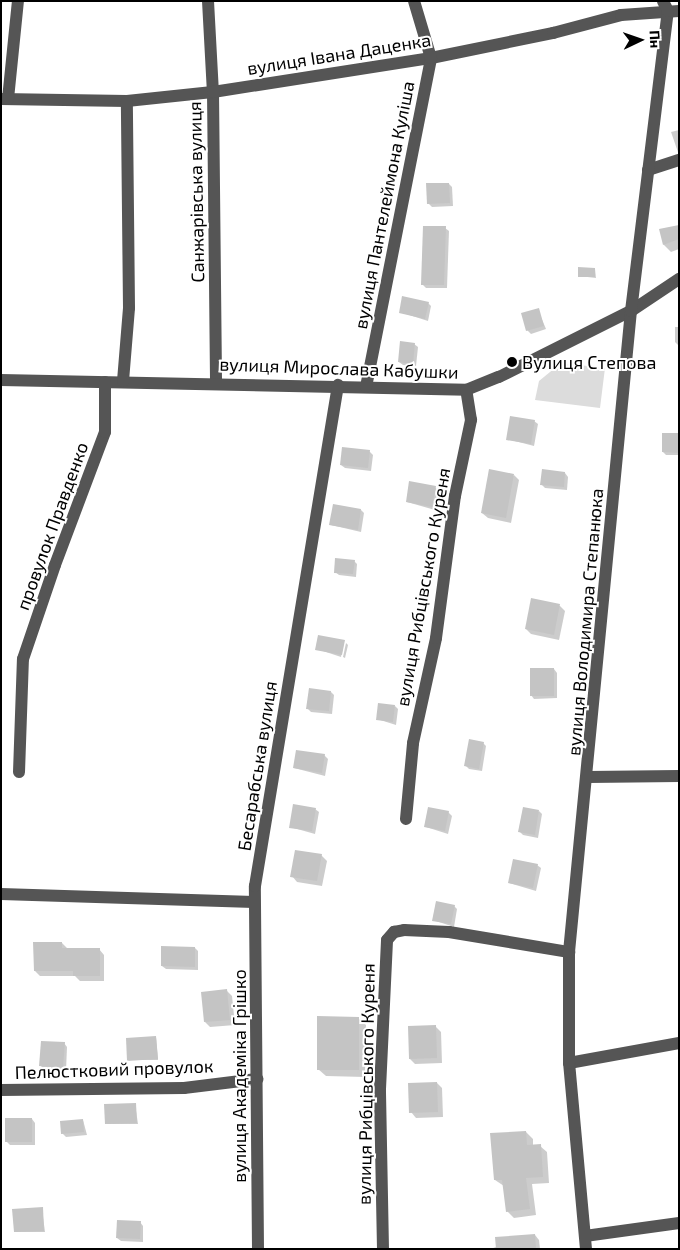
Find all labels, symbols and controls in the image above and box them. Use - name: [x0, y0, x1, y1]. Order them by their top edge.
- north arrow: [615, 15, 665, 65]
- street label: вулиця Івана Даценка: [246, 29, 432, 79]
- text: Пн: [647, 30, 664, 49]
- street label: вулиця Пантелеймона Куліша: [349, 79, 419, 331]
- street label: Санжарівська вулиця: [184, 101, 208, 283]
- place label: Вулиця Степова: [522, 351, 656, 373]
- street label: вулиця Мирослава Кабушки: [219, 353, 459, 383]
- marker: Вулиця Степова: [506, 356, 518, 368]
- street label: провулок Правденко: [12, 439, 92, 613]
- street label: вулиця Рибцівського Куреня: [391, 466, 455, 708]
- street label: вулиця Володимира Степанюка: [563, 487, 607, 757]
- street label: Бесарабська вулиця: [233, 679, 281, 853]
- street label: вулиця Рибцівського Куреня: [353, 963, 379, 1205]
- street label: вулиця Академіка Грішко: [228, 969, 250, 1183]
- street label: Пелюстковий провулок: [14, 1055, 214, 1083]

